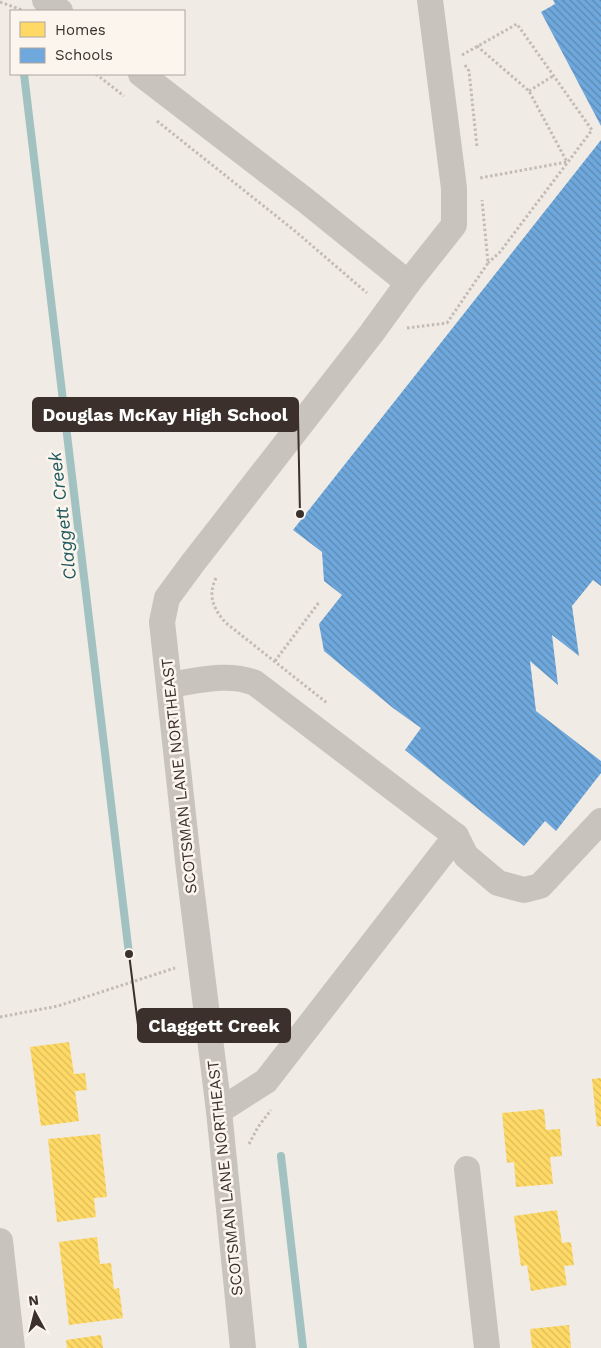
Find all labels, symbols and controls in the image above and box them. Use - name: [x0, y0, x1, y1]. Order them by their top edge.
- legend: [10, 10, 185, 75]
- text: Homes: [55, 21, 106, 39]
- text: Schools: [55, 46, 113, 64]
- callout: Douglas McKay High School: [33, 398, 298, 431]
- text: Douglas McKay High School: [42, 404, 288, 425]
- water label: Claggett Creek: [44, 450, 80, 581]
- street label: SCOTSMAN LANE NORTHEAST: [157, 657, 201, 895]
- callout: Claggett Creek: [138, 1009, 290, 1042]
- text: Claggett Creek: [148, 1015, 281, 1036]
- street label: SCOTSMAN LANE NORTHEAST: [203, 1059, 247, 1297]
- north arrow: [10, 1288, 60, 1338]
- text: N: [27, 1292, 40, 1309]

